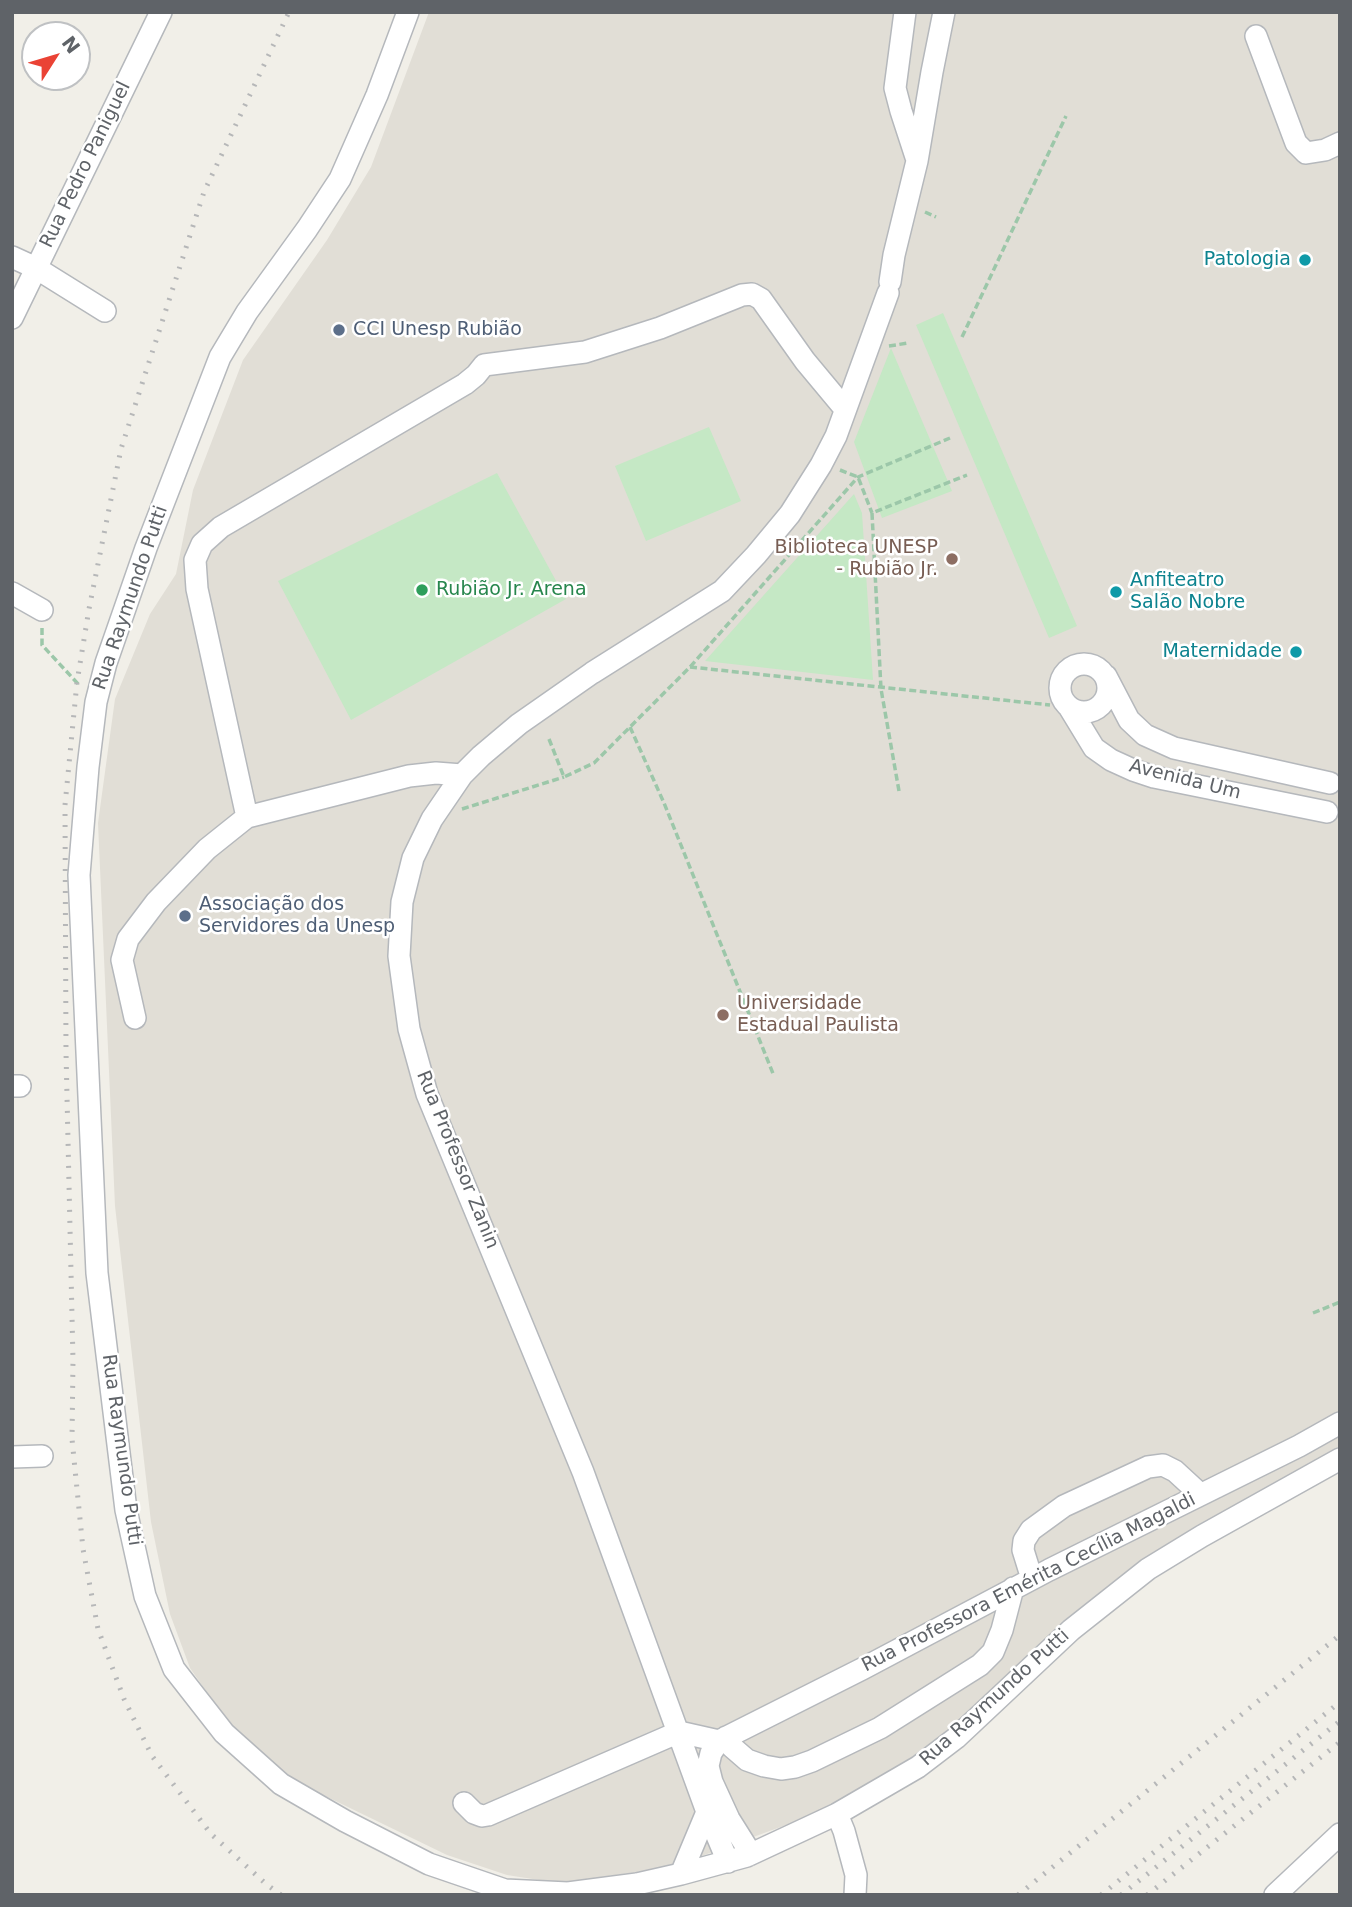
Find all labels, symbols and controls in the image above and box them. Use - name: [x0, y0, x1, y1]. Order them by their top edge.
- north arrow: [21, 21, 91, 91]
- text: N: [58, 32, 85, 58]
- street label: Rua Pedro Paniguel: [36, 78, 136, 252]
- place label: Patologia: [1204, 249, 1291, 271]
- marker: Patologia: [1297, 252, 1313, 268]
- place label: CCI Unesp Rubião: [353, 319, 522, 341]
- marker: CCI Unesp Rubião: [331, 322, 347, 338]
- street label: Rua Raymundo Putti: [89, 503, 173, 693]
- place label: Biblioteca UNESP - Rubião Jr.: [775, 537, 938, 581]
- marker: Biblioteca UNESP - Rubião Jr.: [944, 551, 960, 567]
- place label: Anfiteatro Salão Nobre: [1130, 570, 1245, 614]
- place label: Rubião Jr. Arena: [436, 579, 587, 601]
- marker: Rubião Jr. Arena: [414, 582, 430, 598]
- marker: Anfiteatro Salão Nobre: [1108, 584, 1124, 600]
- place label: Maternidade: [1163, 641, 1282, 663]
- marker: Maternidade: [1288, 644, 1304, 660]
- street label: Avenida Um: [1127, 755, 1243, 805]
- place label: Associação dos Servidores da Unesp: [199, 894, 395, 938]
- marker: Associação dos Servidores da Unesp: [177, 908, 193, 924]
- place label: Universidade Estadual Paulista: [737, 993, 899, 1037]
- marker: Universidade Estadual Paulista: [715, 1007, 731, 1023]
- street label: Rua Professor Zanin: [411, 1068, 503, 1252]
- street label: Rua Raymundo Putti: [96, 1353, 146, 1547]
- street label: Rua Professora Emérita Cecília Magaldi: [858, 1489, 1200, 1677]
- street label: Rua Raymundo Putti: [916, 1625, 1074, 1771]

